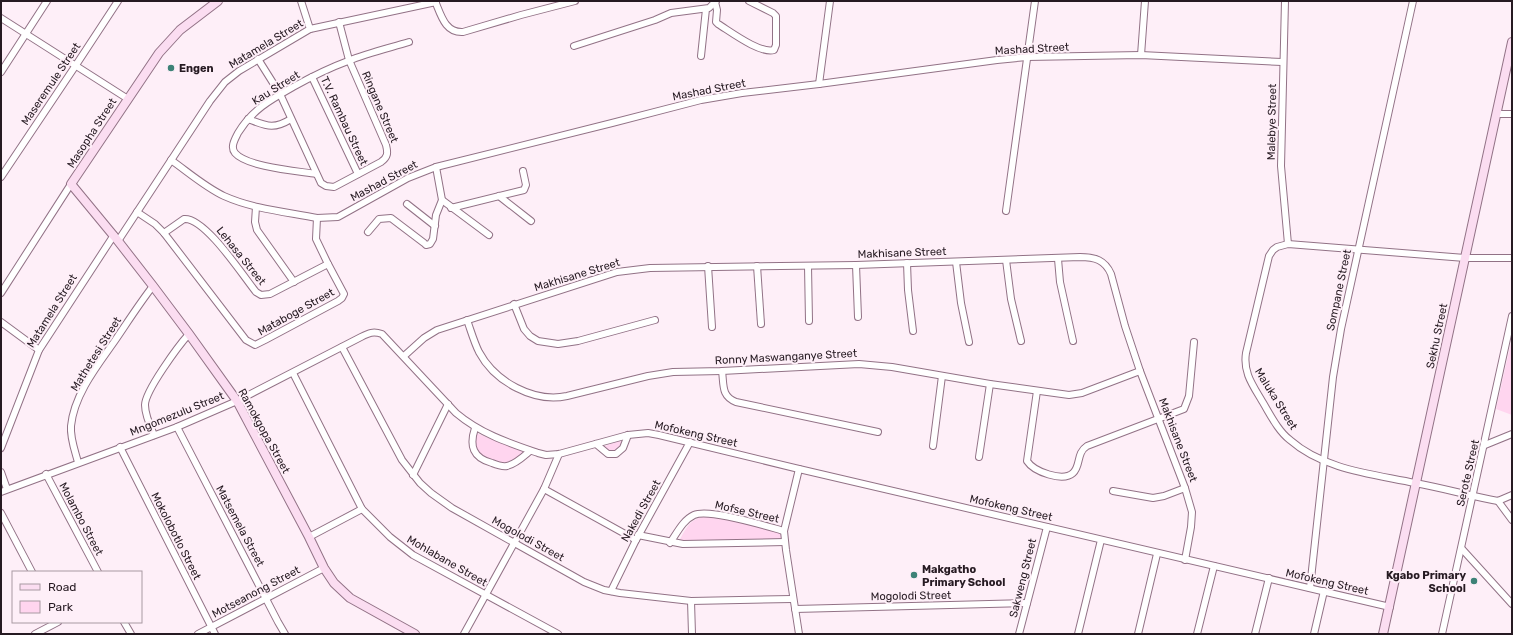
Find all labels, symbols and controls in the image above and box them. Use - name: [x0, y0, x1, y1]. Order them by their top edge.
- street label: Matamela Street: [227, 16, 306, 71]
- street label: Maseremule Street: [19, 40, 84, 128]
- street label: Mashad Street: [995, 41, 1070, 57]
- place label: Engen: [179, 62, 214, 75]
- marker: Engen: [166, 63, 176, 73]
- street label: Kau Street: [250, 68, 303, 108]
- street label: Ringane Street: [359, 69, 401, 145]
- street label: T.V. Rambau Street: [318, 75, 371, 168]
- street label: Mashad Street: [671, 76, 747, 103]
- street label: Malebye Street: [1265, 83, 1279, 160]
- street label: Masopha Street: [65, 95, 120, 170]
- street label: Mashad Street: [348, 158, 420, 204]
- street label: Lehasa Street: [214, 224, 269, 288]
- street label: Makhisane Street: [857, 245, 947, 261]
- street label: Sompane Street: [1324, 247, 1354, 332]
- street label: Makhisane Street: [533, 256, 622, 294]
- street label: Matamela Street: [24, 271, 80, 350]
- street label: Mataboge Street: [256, 285, 337, 338]
- street label: Sekhu Street: [1424, 301, 1450, 370]
- street label: Mathetesi Street: [68, 314, 124, 394]
- street label: Ronny Maswanganye Street: [715, 347, 858, 367]
- street label: Maluka Street: [1252, 366, 1300, 433]
- street label: Ramokgopa Street: [235, 386, 293, 476]
- street label: Mngomezulu Street: [128, 389, 227, 439]
- street label: Makhisane Street: [1156, 396, 1200, 484]
- street label: Mofokeng Street: [653, 418, 739, 450]
- street label: Serote Street: [1454, 438, 1482, 508]
- street label: Nakedi Street: [619, 477, 664, 544]
- street label: Molambo Street: [56, 480, 106, 558]
- street label: Matsemela Street: [213, 483, 267, 569]
- street label: Mokolobotlo Street: [148, 490, 204, 582]
- street label: Mofokeng Street: [968, 492, 1054, 524]
- street label: Mofse Street: [714, 498, 781, 526]
- street label: Mogolodi Street: [490, 514, 567, 565]
- street label: Mohlabane Street: [405, 533, 490, 590]
- street label: Sakweng Street: [1007, 536, 1039, 619]
- street label: Motseanong Street: [210, 563, 303, 621]
- place label: Makgatho Primary School: [922, 563, 1005, 589]
- street label: Mofokeng Street: [1284, 566, 1370, 598]
- place label: Kgabo Primary School: [1386, 569, 1466, 595]
- marker: Makgatho Primary School: [909, 570, 919, 580]
- legend: [12, 571, 142, 623]
- marker: Kgabo Primary School: [1469, 576, 1479, 586]
- text: Road: [48, 580, 76, 594]
- street label: Mogolodi Street: [871, 589, 952, 603]
- text: Park: [48, 600, 74, 614]

